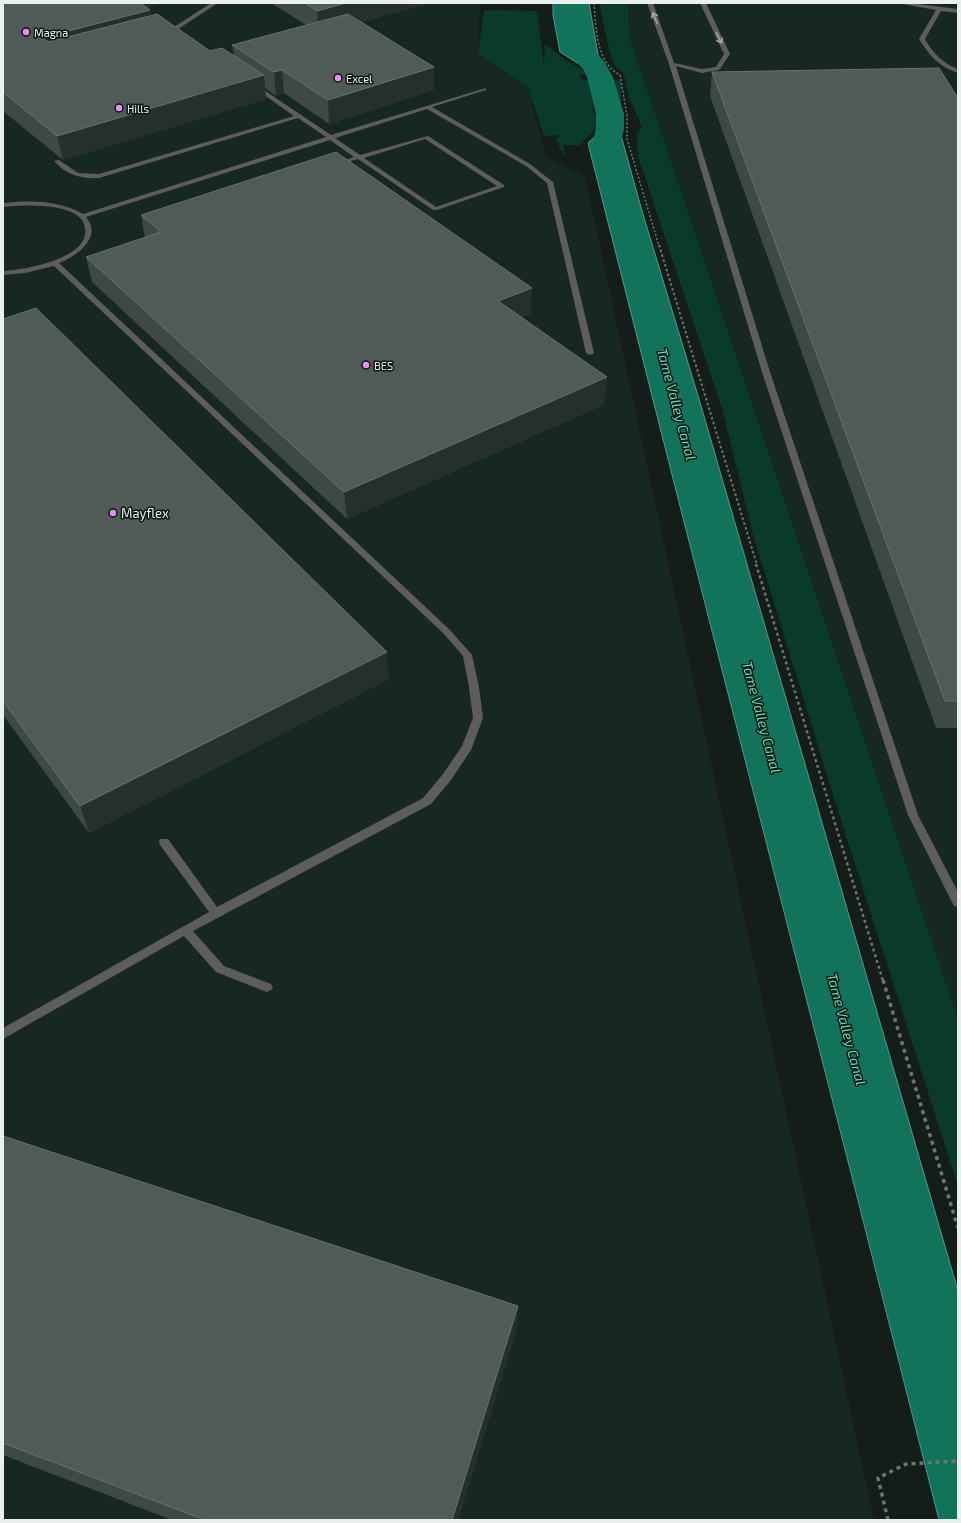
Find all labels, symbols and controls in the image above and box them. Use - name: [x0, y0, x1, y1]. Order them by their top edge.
- one-way arrow: [650, 13, 658, 25]
- place label: Magna: [34, 26, 68, 39]
- marker: Magna: [21, 27, 31, 37]
- one-way arrow: [716, 32, 723, 44]
- place label: Excel: [346, 72, 373, 85]
- marker: Excel: [333, 73, 343, 83]
- place label: Hills: [127, 102, 150, 115]
- marker: Hills: [114, 103, 124, 113]
- water label: Tame Valley Canal: [654, 346, 700, 462]
- place label: BES: [374, 359, 393, 372]
- marker: BES: [361, 360, 371, 370]
- place label: Mayflex: [121, 505, 169, 521]
- marker: Mayflex: [108, 508, 118, 518]
- water label: Tame Valley Canal: [739, 659, 785, 775]
- water label: Tame Valley Canal: [824, 971, 870, 1087]

